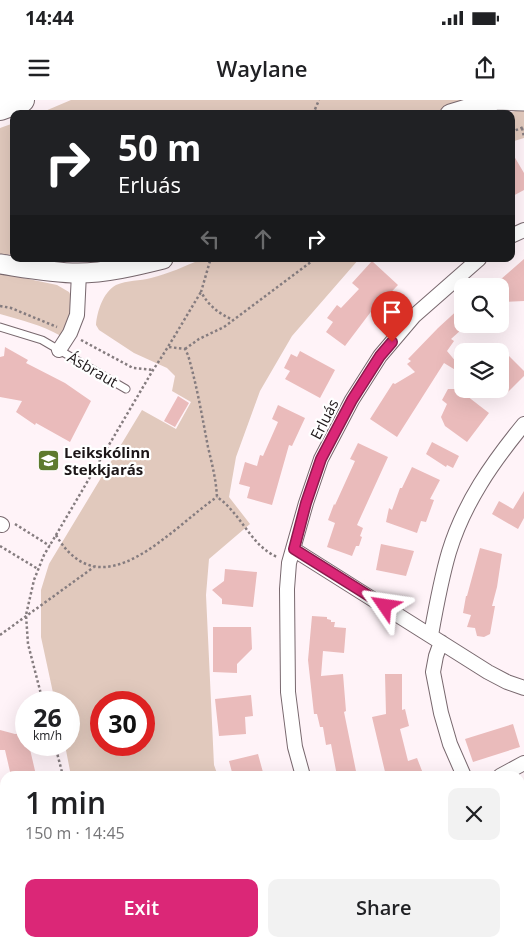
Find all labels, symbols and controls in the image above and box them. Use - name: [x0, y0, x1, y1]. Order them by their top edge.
- text: 14:44: [25, 5, 74, 31]
- text: Waylane: [217, 53, 307, 83]
- icon: menu: [25, 54, 53, 82]
- icon: share: [471, 54, 499, 82]
- text: 50 m: [118, 124, 201, 171]
- icon: right: [35, 130, 100, 195]
- text: Erluás: [118, 169, 181, 199]
- icon: left: [196, 225, 224, 253]
- icon: ahead: [249, 225, 277, 253]
- icon: right: [302, 225, 330, 253]
- map controls: [454, 278, 509, 398]
- button: search: [454, 278, 509, 333]
- pin: [371, 291, 413, 342]
- icon: arrive: [378, 298, 406, 326]
- button: layers: [454, 343, 509, 398]
- street label: Ásbraut: [64, 347, 122, 391]
- street label: Erluás: [305, 395, 343, 443]
- place label: Leikskólinn Stekkjarás: [64, 442, 150, 479]
- school or university icon: Leikskólinn Stekkjarás: [36, 449, 60, 473]
- position arrow: [358, 579, 410, 631]
- speed limit sign: 30: [90, 691, 155, 756]
- text: 26: [33, 700, 62, 734]
- text: km/h: [33, 727, 62, 744]
- text: 1 min: [25, 782, 106, 823]
- button: close: [448, 788, 500, 840]
- text: 150 m · 14:45: [25, 822, 125, 844]
- button: Exit: [25, 879, 258, 937]
- button: Share: [268, 879, 500, 937]

